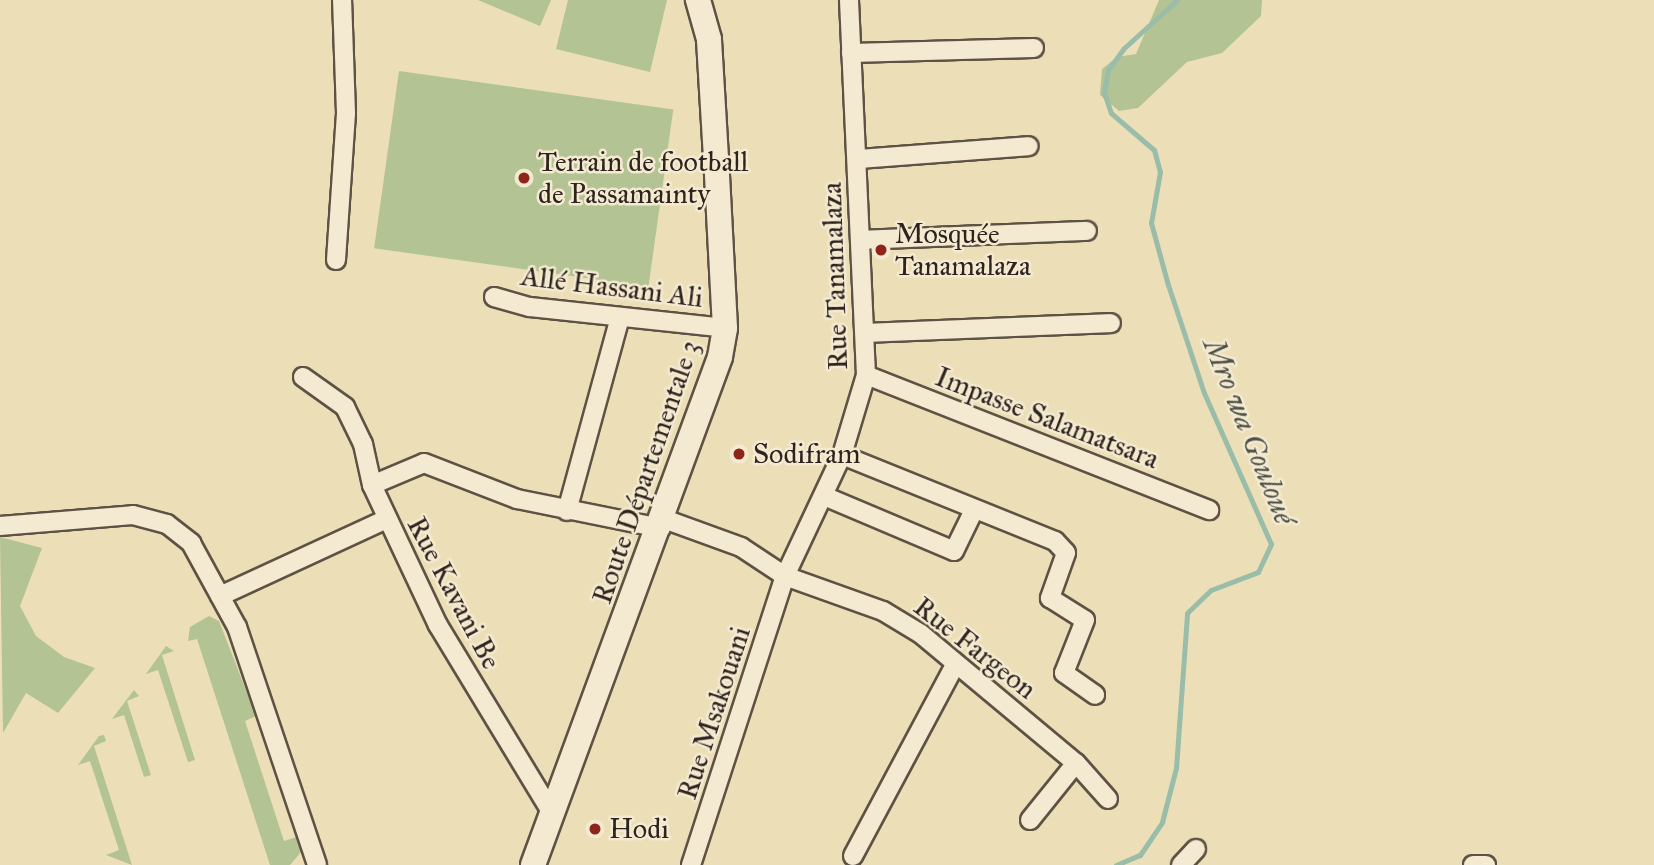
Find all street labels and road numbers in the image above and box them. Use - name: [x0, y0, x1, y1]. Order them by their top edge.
- street label: Rue Tanamalaza: [815, 182, 855, 370]
- street label: Allé Hassani Ali: [519, 259, 705, 315]
- street label: Route Départementale 3: [585, 336, 707, 608]
- street label: Impasse Salamatsara: [931, 360, 1163, 476]
- street label: Rue Kavani Be: [400, 511, 508, 675]
- street label: Rue Fargeon: [907, 590, 1043, 706]
- street label: Rue Msakouani: [670, 622, 758, 804]

